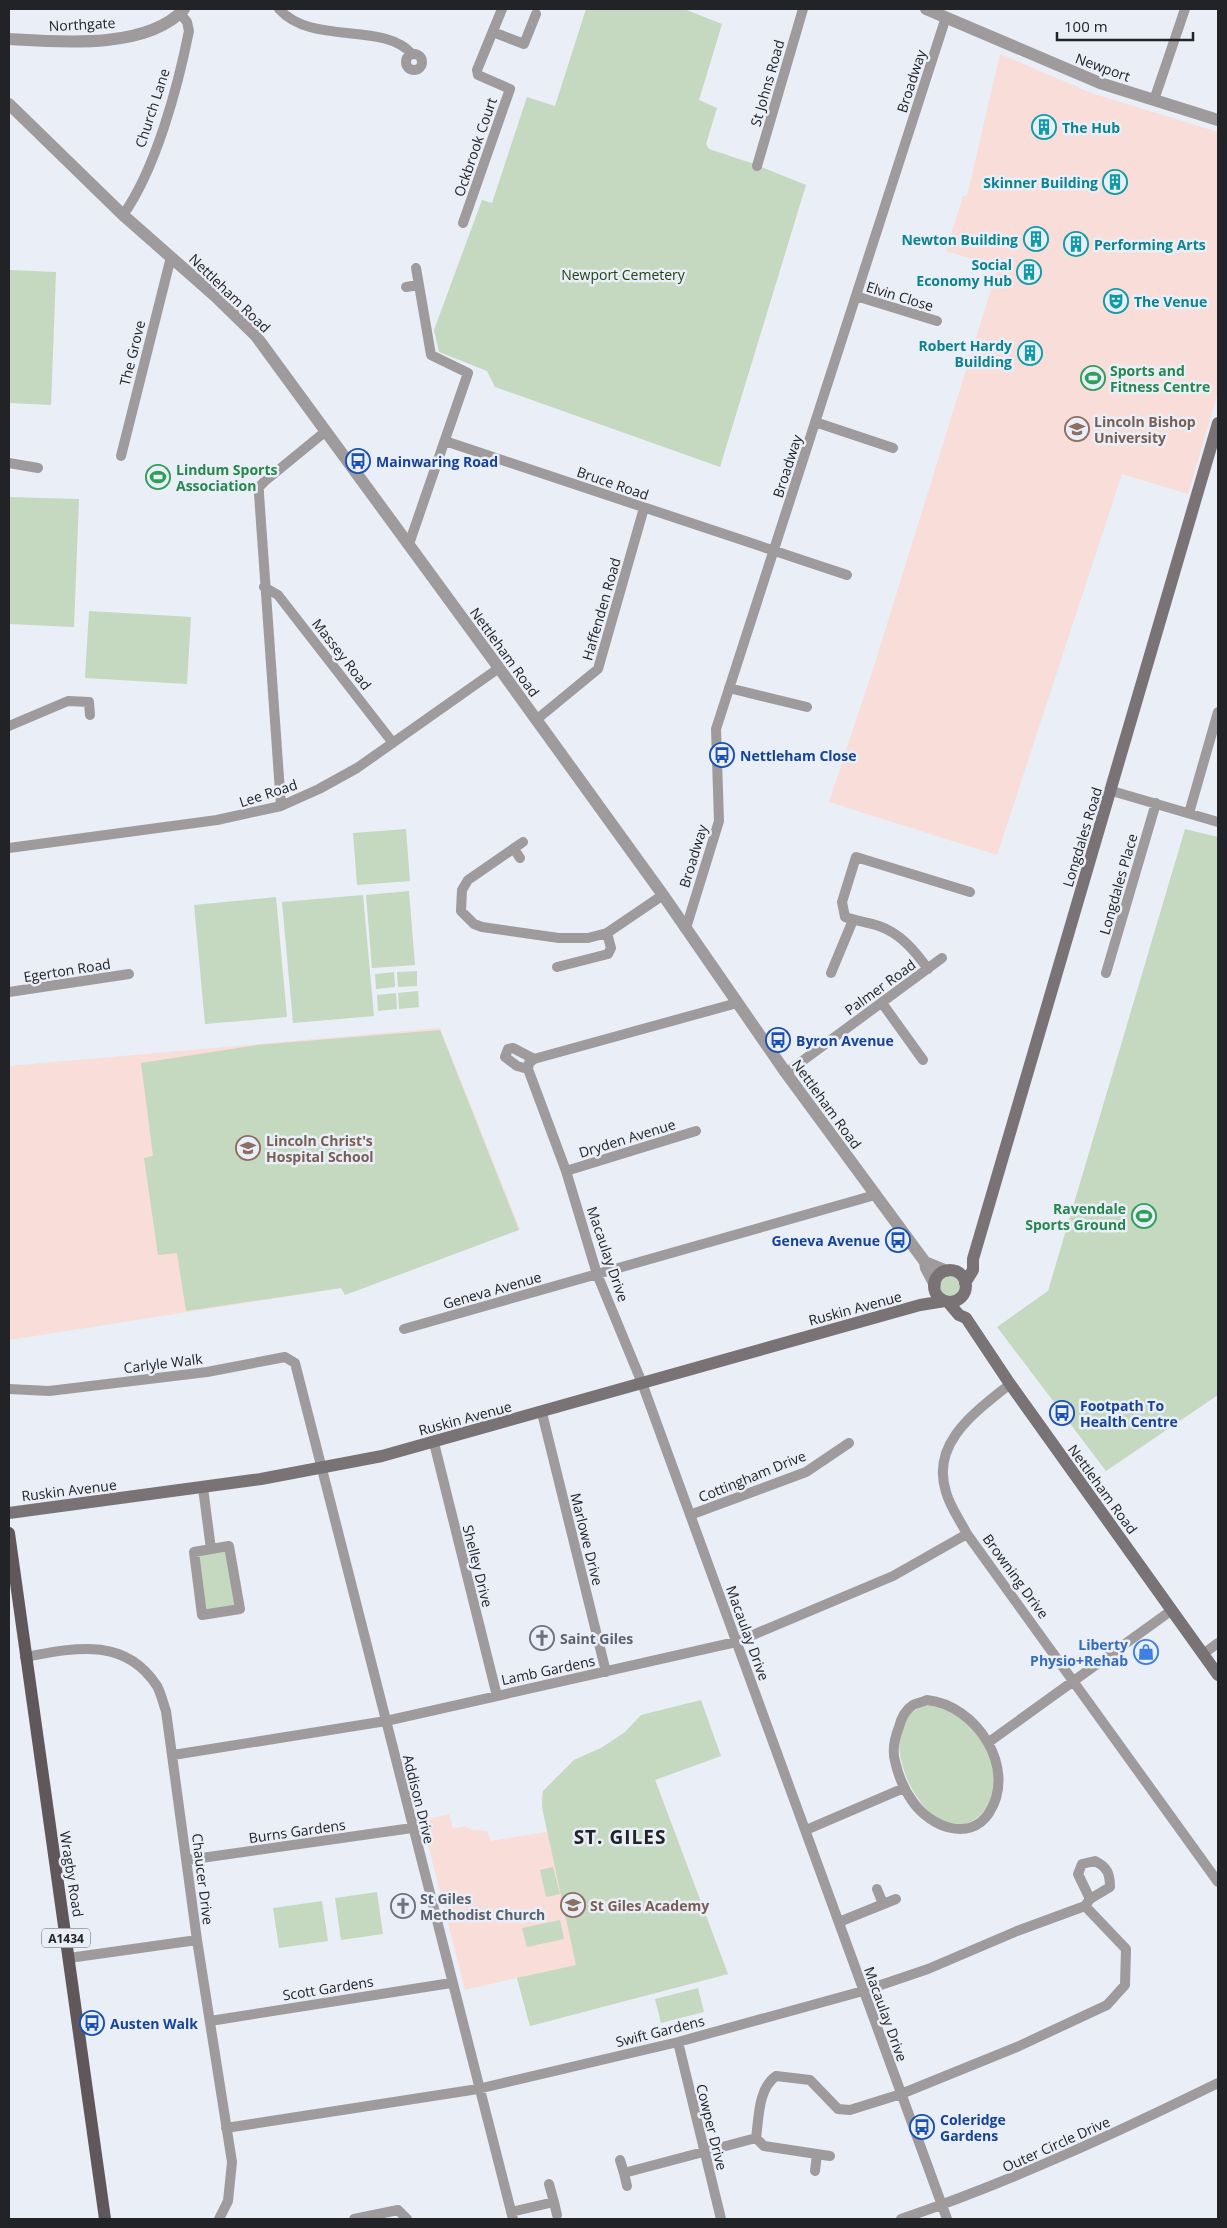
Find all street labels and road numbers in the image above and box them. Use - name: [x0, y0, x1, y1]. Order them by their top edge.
- street label: Northgate: [48, 13, 116, 35]
- street label: St Johns Road: [746, 37, 788, 129]
- street label: Broadway: [892, 46, 930, 115]
- street label: Newport: [1073, 48, 1133, 86]
- street label: Church Lane: [130, 66, 174, 150]
- street label: Ockbrook Court: [449, 95, 501, 199]
- street label: Nettleham Road: [185, 249, 275, 337]
- street label: Elvin Close: [864, 277, 936, 315]
- street label: The Grove: [115, 318, 149, 388]
- street label: Broadway: [768, 431, 806, 500]
- street label: Bruce Road: [574, 462, 652, 504]
- street label: Haffenden Road: [577, 555, 625, 663]
- street label: Nettleham Road: [466, 603, 544, 701]
- street label: Massey Road: [308, 614, 376, 694]
- street label: Lee Road: [236, 775, 300, 811]
- street label: Longdales Road: [1058, 785, 1106, 889]
- street label: Broadway: [674, 821, 712, 890]
- street label: Longdales Place: [1094, 831, 1142, 937]
- street label: Egerton Road: [22, 954, 112, 986]
- street label: Palmer Road: [841, 955, 919, 1019]
- street label: Nettleham Road: [788, 1055, 866, 1153]
- street label: Dryden Avenue: [576, 1114, 678, 1162]
- street label: Macaulay Drive: [583, 1204, 633, 1304]
- street label: Geneva Avenue: [441, 1267, 544, 1313]
- street label: Ruskin Avenue: [806, 1286, 904, 1330]
- street label: Carlyle Walk: [122, 1349, 204, 1377]
- street label: Ruskin Avenue: [416, 1396, 514, 1440]
- street label: Nettleham Road: [1064, 1440, 1142, 1538]
- street label: Cottingham Drive: [696, 1446, 809, 1506]
- street label: Ruskin Avenue: [20, 1475, 118, 1505]
- street label: Marlowe Drive: [566, 1491, 608, 1587]
- street label: Shelley Drive: [459, 1523, 497, 1609]
- street label: Browning Drive: [979, 1530, 1053, 1622]
- street label: Macaulay Drive: [722, 1583, 774, 1683]
- street label: Lamb Gardens: [499, 1651, 597, 1689]
- street label: Addison Drive: [399, 1753, 439, 1846]
- street label: Burns Gardens: [247, 1815, 347, 1847]
- street label: Wragby Road: [56, 1830, 88, 1918]
- street label: Chaucer Drive: [188, 1832, 218, 1926]
- road number: A1434: [42, 1929, 90, 1948]
- street label: Macaulay Drive: [860, 1964, 912, 2064]
- street label: Scott Gardens: [281, 1971, 375, 2005]
- street label: Swift Gardens: [614, 2011, 707, 2051]
- street label: Cowper Drive: [692, 2082, 732, 2172]
- street label: Outer Circle Drive: [999, 2112, 1113, 2176]

